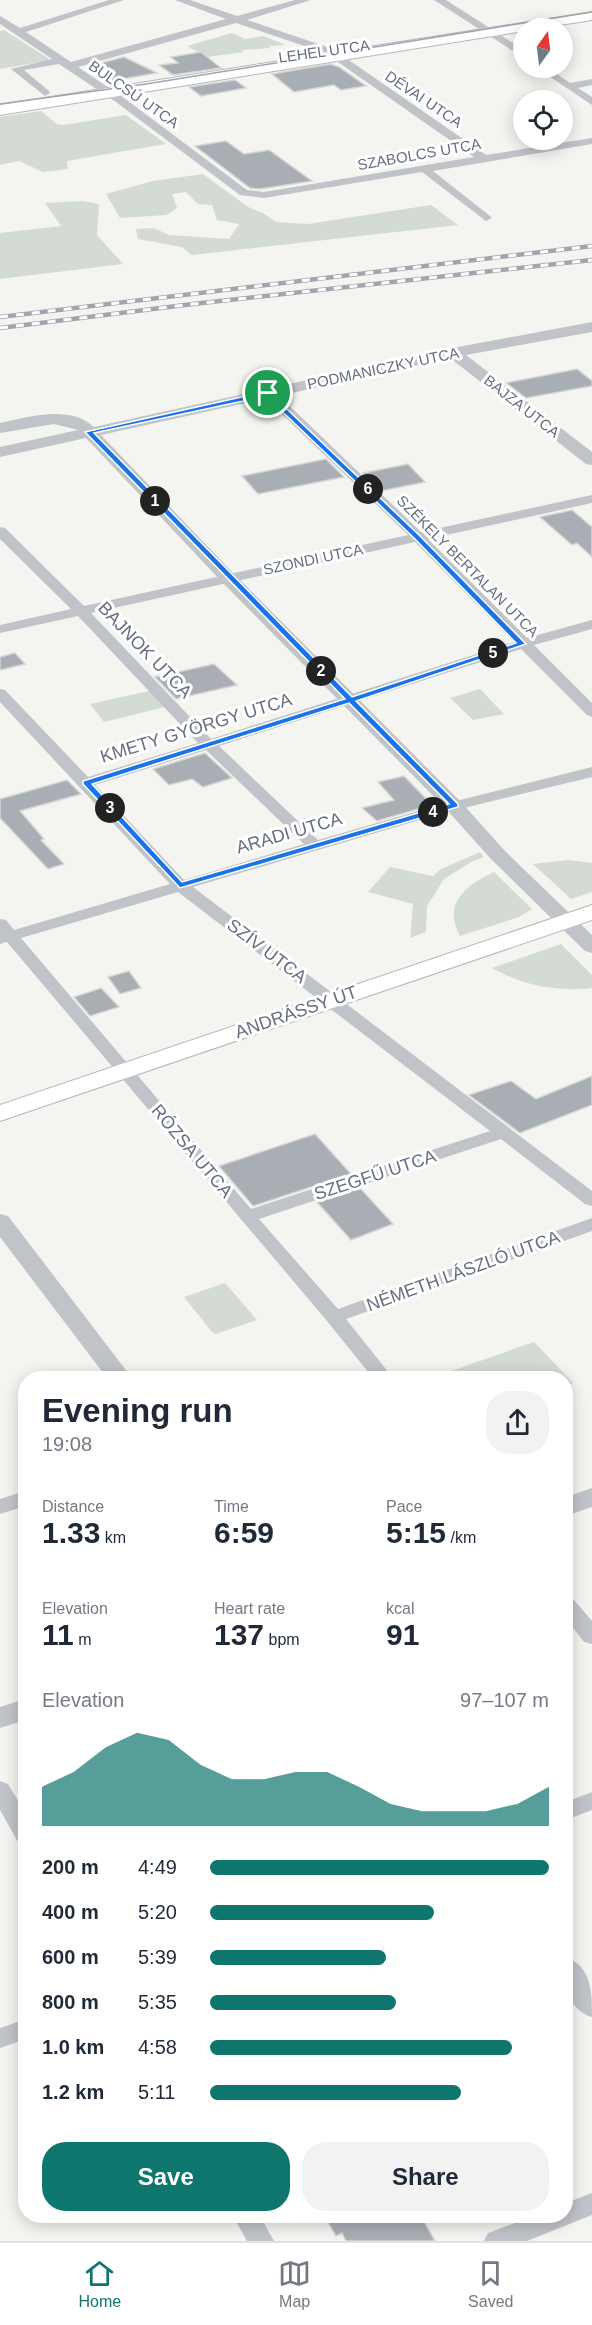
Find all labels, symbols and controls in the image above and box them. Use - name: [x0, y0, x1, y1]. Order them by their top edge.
- north arrow: [513, 18, 573, 78]
- map controls: [513, 18, 573, 150]
- street label: LEHEL UTCA: [277, 36, 371, 66]
- street label: BULCSÚ UTCA: [86, 57, 182, 131]
- street label: DÉVAI UTCA: [382, 67, 466, 131]
- button: locate: [513, 90, 573, 150]
- street label: SZABOLCS UTCA: [356, 135, 482, 173]
- street label: PODMANICZKY UTCA: [306, 344, 460, 392]
- pin: [242, 367, 293, 418]
- street label: BAJZA UTCA: [481, 371, 563, 441]
- icon: arrive: [251, 376, 284, 409]
- pin: 6: [353, 474, 383, 504]
- text: 6: [364, 480, 372, 497]
- pin: 1: [140, 486, 170, 516]
- text: 1: [151, 492, 159, 509]
- street label: SZÉKELY BERTALAN UTCA: [394, 492, 542, 640]
- street label: SZONDI UTCA: [262, 540, 364, 578]
- street label: BAJNOK UTCA: [94, 598, 196, 702]
- pin: 5: [478, 638, 508, 668]
- text: 5: [489, 644, 497, 661]
- pin: 2: [306, 656, 336, 686]
- text: 2: [317, 662, 325, 679]
- street label: KMETY GYÖRGY UTCA: [98, 689, 294, 767]
- pin: 3: [95, 793, 125, 823]
- pin: 4: [418, 797, 448, 827]
- text: 3: [106, 799, 114, 816]
- text: 4: [429, 803, 437, 820]
- street label: ARADI UTCA: [234, 808, 344, 858]
- street label: SZÍV UTCA: [223, 915, 311, 987]
- street label: ANDRÁSSY ÚT: [232, 981, 360, 1042]
- street label: RÓZSA UTCA: [147, 1100, 237, 1201]
- street label: SZEGFŰ UTCA: [311, 1145, 438, 1204]
- street label: NÉMETH LÁSZLÓ UTCA: [363, 1226, 562, 1315]
- button: share: [486, 1391, 549, 1454]
- text: Evening run: [42, 1392, 233, 1429]
- text: 19:08: [42, 1433, 92, 1455]
- text: Distance: [42, 1498, 104, 1515]
- text: Time: [214, 1498, 249, 1515]
- text: Pace: [386, 1498, 422, 1515]
- text: 1.33: [42, 1516, 100, 1549]
- text: 6:59: [214, 1516, 274, 1549]
- text: 5:15: [386, 1516, 446, 1549]
- text: km: [100, 1529, 126, 1546]
- text: /km: [446, 1529, 476, 1546]
- text: Elevation: [42, 1600, 108, 1617]
- text: Heart rate: [214, 1600, 285, 1617]
- text: kcal: [386, 1600, 414, 1617]
- text: 11: [42, 1618, 74, 1651]
- text: 137: [214, 1618, 264, 1651]
- text: 91: [386, 1618, 419, 1651]
- text: m: [74, 1631, 92, 1648]
- text: bpm: [264, 1631, 300, 1648]
- text: Elevation: [42, 1689, 124, 1711]
- text: 97–107 m: [460, 1689, 549, 1711]
- text: 200 m: [42, 1856, 99, 1878]
- text: 4:49: [138, 1856, 177, 1878]
- text: 400 m: [42, 1901, 99, 1923]
- text: 5:20: [138, 1901, 177, 1923]
- text: 600 m: [42, 1946, 99, 1968]
- text: 5:39: [138, 1946, 177, 1968]
- text: 800 m: [42, 1991, 99, 2013]
- text: 5:35: [138, 1991, 177, 2013]
- text: 1.0 km: [42, 2036, 104, 2058]
- text: 4:58: [138, 2036, 177, 2058]
- text: 1.2 km: [42, 2081, 104, 2103]
- text: 5:11: [138, 2081, 175, 2103]
- button: Save: [42, 2142, 290, 2211]
- button: Share: [302, 2142, 549, 2211]
- tab: Home: [78, 2257, 121, 2311]
- tab: Map: [278, 2257, 311, 2311]
- tab: Saved: [468, 2257, 513, 2311]

